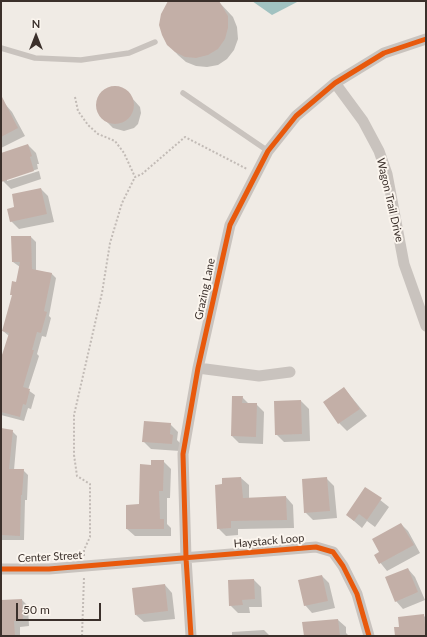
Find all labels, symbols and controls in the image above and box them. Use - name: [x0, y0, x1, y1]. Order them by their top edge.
- north arrow: [16, 16, 56, 56]
- text: N: [32, 17, 40, 30]
- street label: Wagon Trail Drive: [374, 157, 406, 243]
- street label: Grazing Lane: [192, 257, 218, 321]
- street label: Haystack Loop: [233, 531, 305, 551]
- street label: Center Street: [17, 549, 83, 565]
- scale bar: [18, 595, 103, 621]
- text: 50 m: [23, 602, 50, 617]

